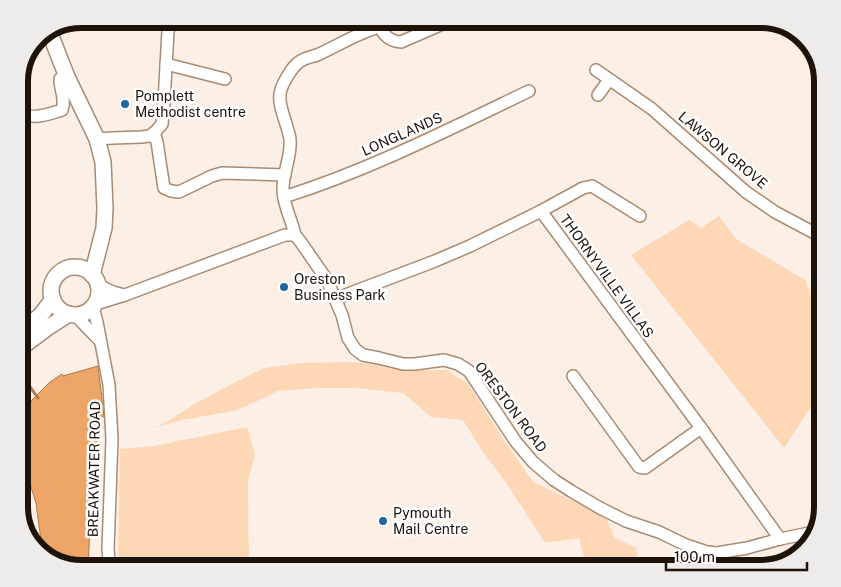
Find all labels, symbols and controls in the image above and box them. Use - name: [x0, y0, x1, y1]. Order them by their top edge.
- place label: Pomplett Methodist centre: [135, 88, 246, 120]
- marker: Pomplett Methodist centre: [119, 98, 131, 110]
- street label: LAWSON GROVE: [675, 108, 771, 192]
- street label: LONGLANDS: [359, 109, 445, 159]
- street label: THORNYVILLE VILLAS: [557, 211, 657, 341]
- place label: Oreston Business Park: [294, 271, 386, 303]
- marker: Oreston Business Park: [278, 281, 290, 293]
- street label: ORESTON ROAD: [472, 359, 550, 455]
- street label: BREAKWATER ROAD: [85, 401, 103, 537]
- place label: Pymouth Mail Centre: [393, 505, 468, 537]
- marker: Pymouth Mail Centre: [377, 515, 389, 527]
- scale bar: [666, 540, 807, 572]
- text: 100 m: [674, 548, 715, 565]

